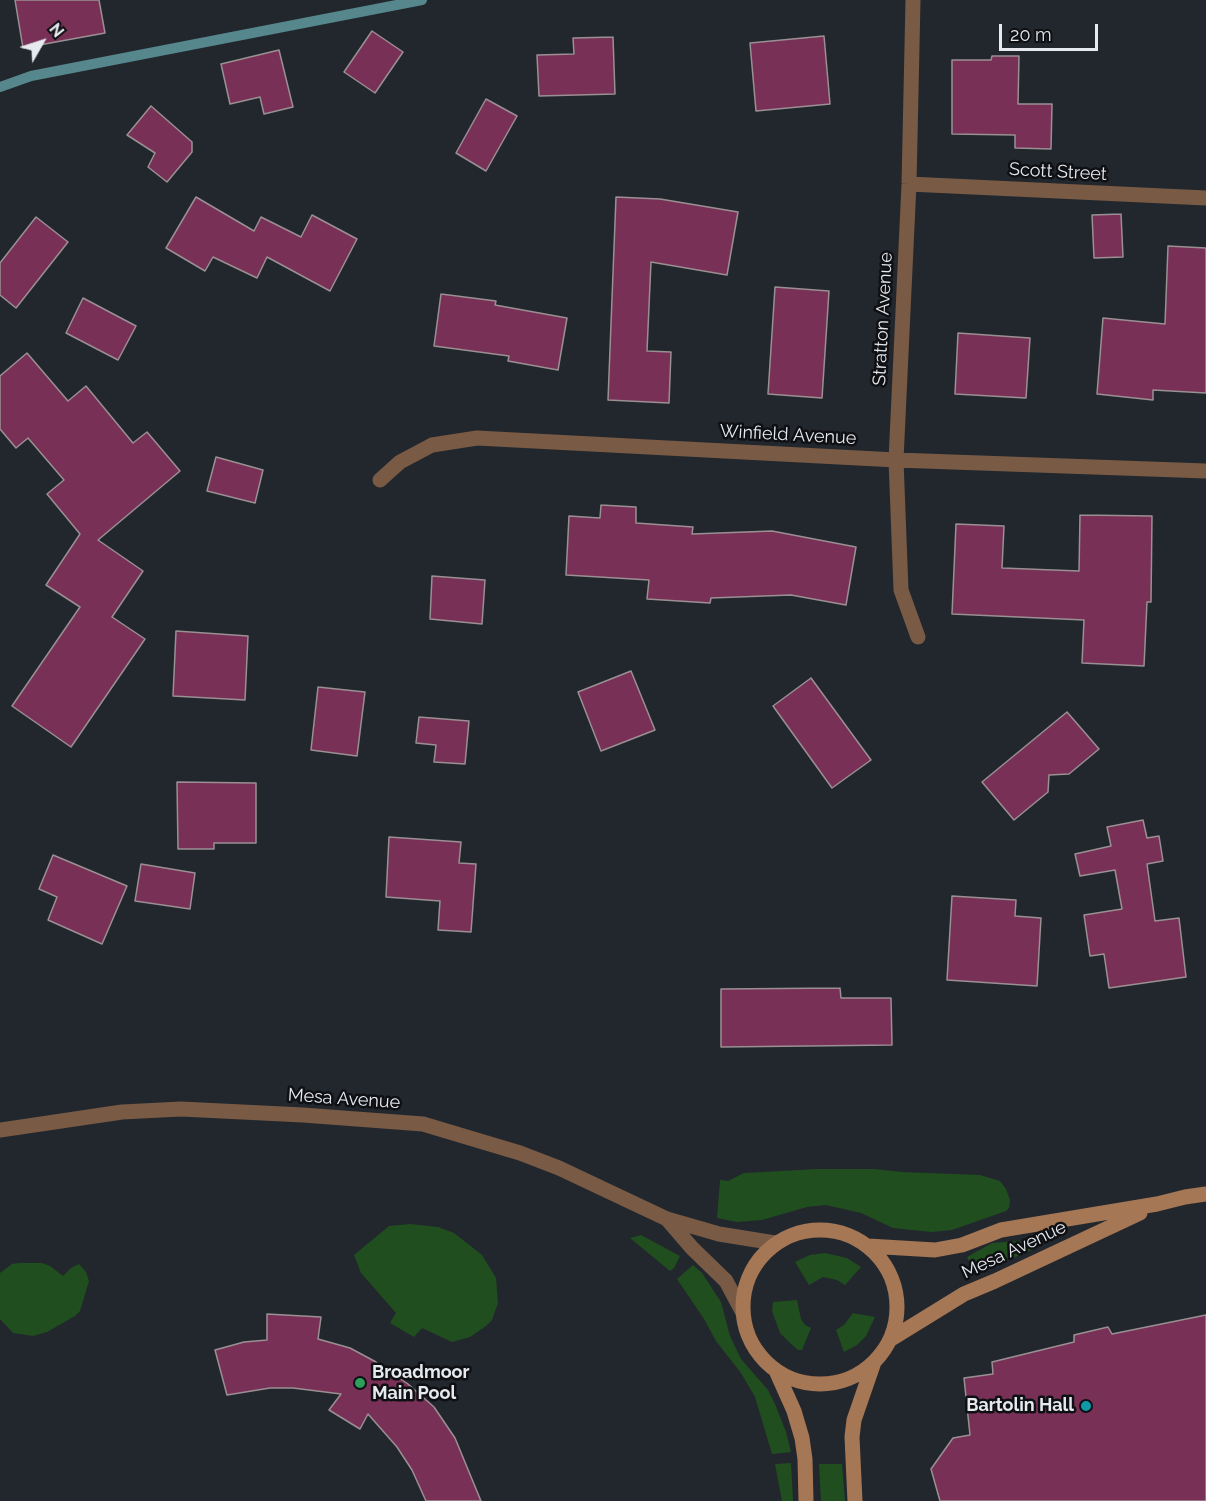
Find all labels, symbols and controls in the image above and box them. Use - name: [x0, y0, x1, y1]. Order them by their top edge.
- north arrow: [12, 12, 72, 72]
- scale bar: [1002, 12, 1101, 50]
- text: N: [45, 20, 68, 41]
- text: 20 m: [1010, 24, 1052, 45]
- street label: Scott Street: [1009, 159, 1107, 185]
- street label: Stratton Avenue: [869, 252, 897, 386]
- street label: Winfield Avenue: [719, 421, 857, 449]
- street label: Mesa Avenue: [287, 1084, 401, 1114]
- street label: Mesa Avenue: [958, 1216, 1070, 1284]
- place label: Broadmoor Main Pool: [372, 1362, 469, 1404]
- marker: Broadmoor Main Pool: [353, 1376, 367, 1390]
- place label: Bartolin Hall: [966, 1395, 1074, 1417]
- marker: Bartolin Hall: [1079, 1399, 1093, 1413]

